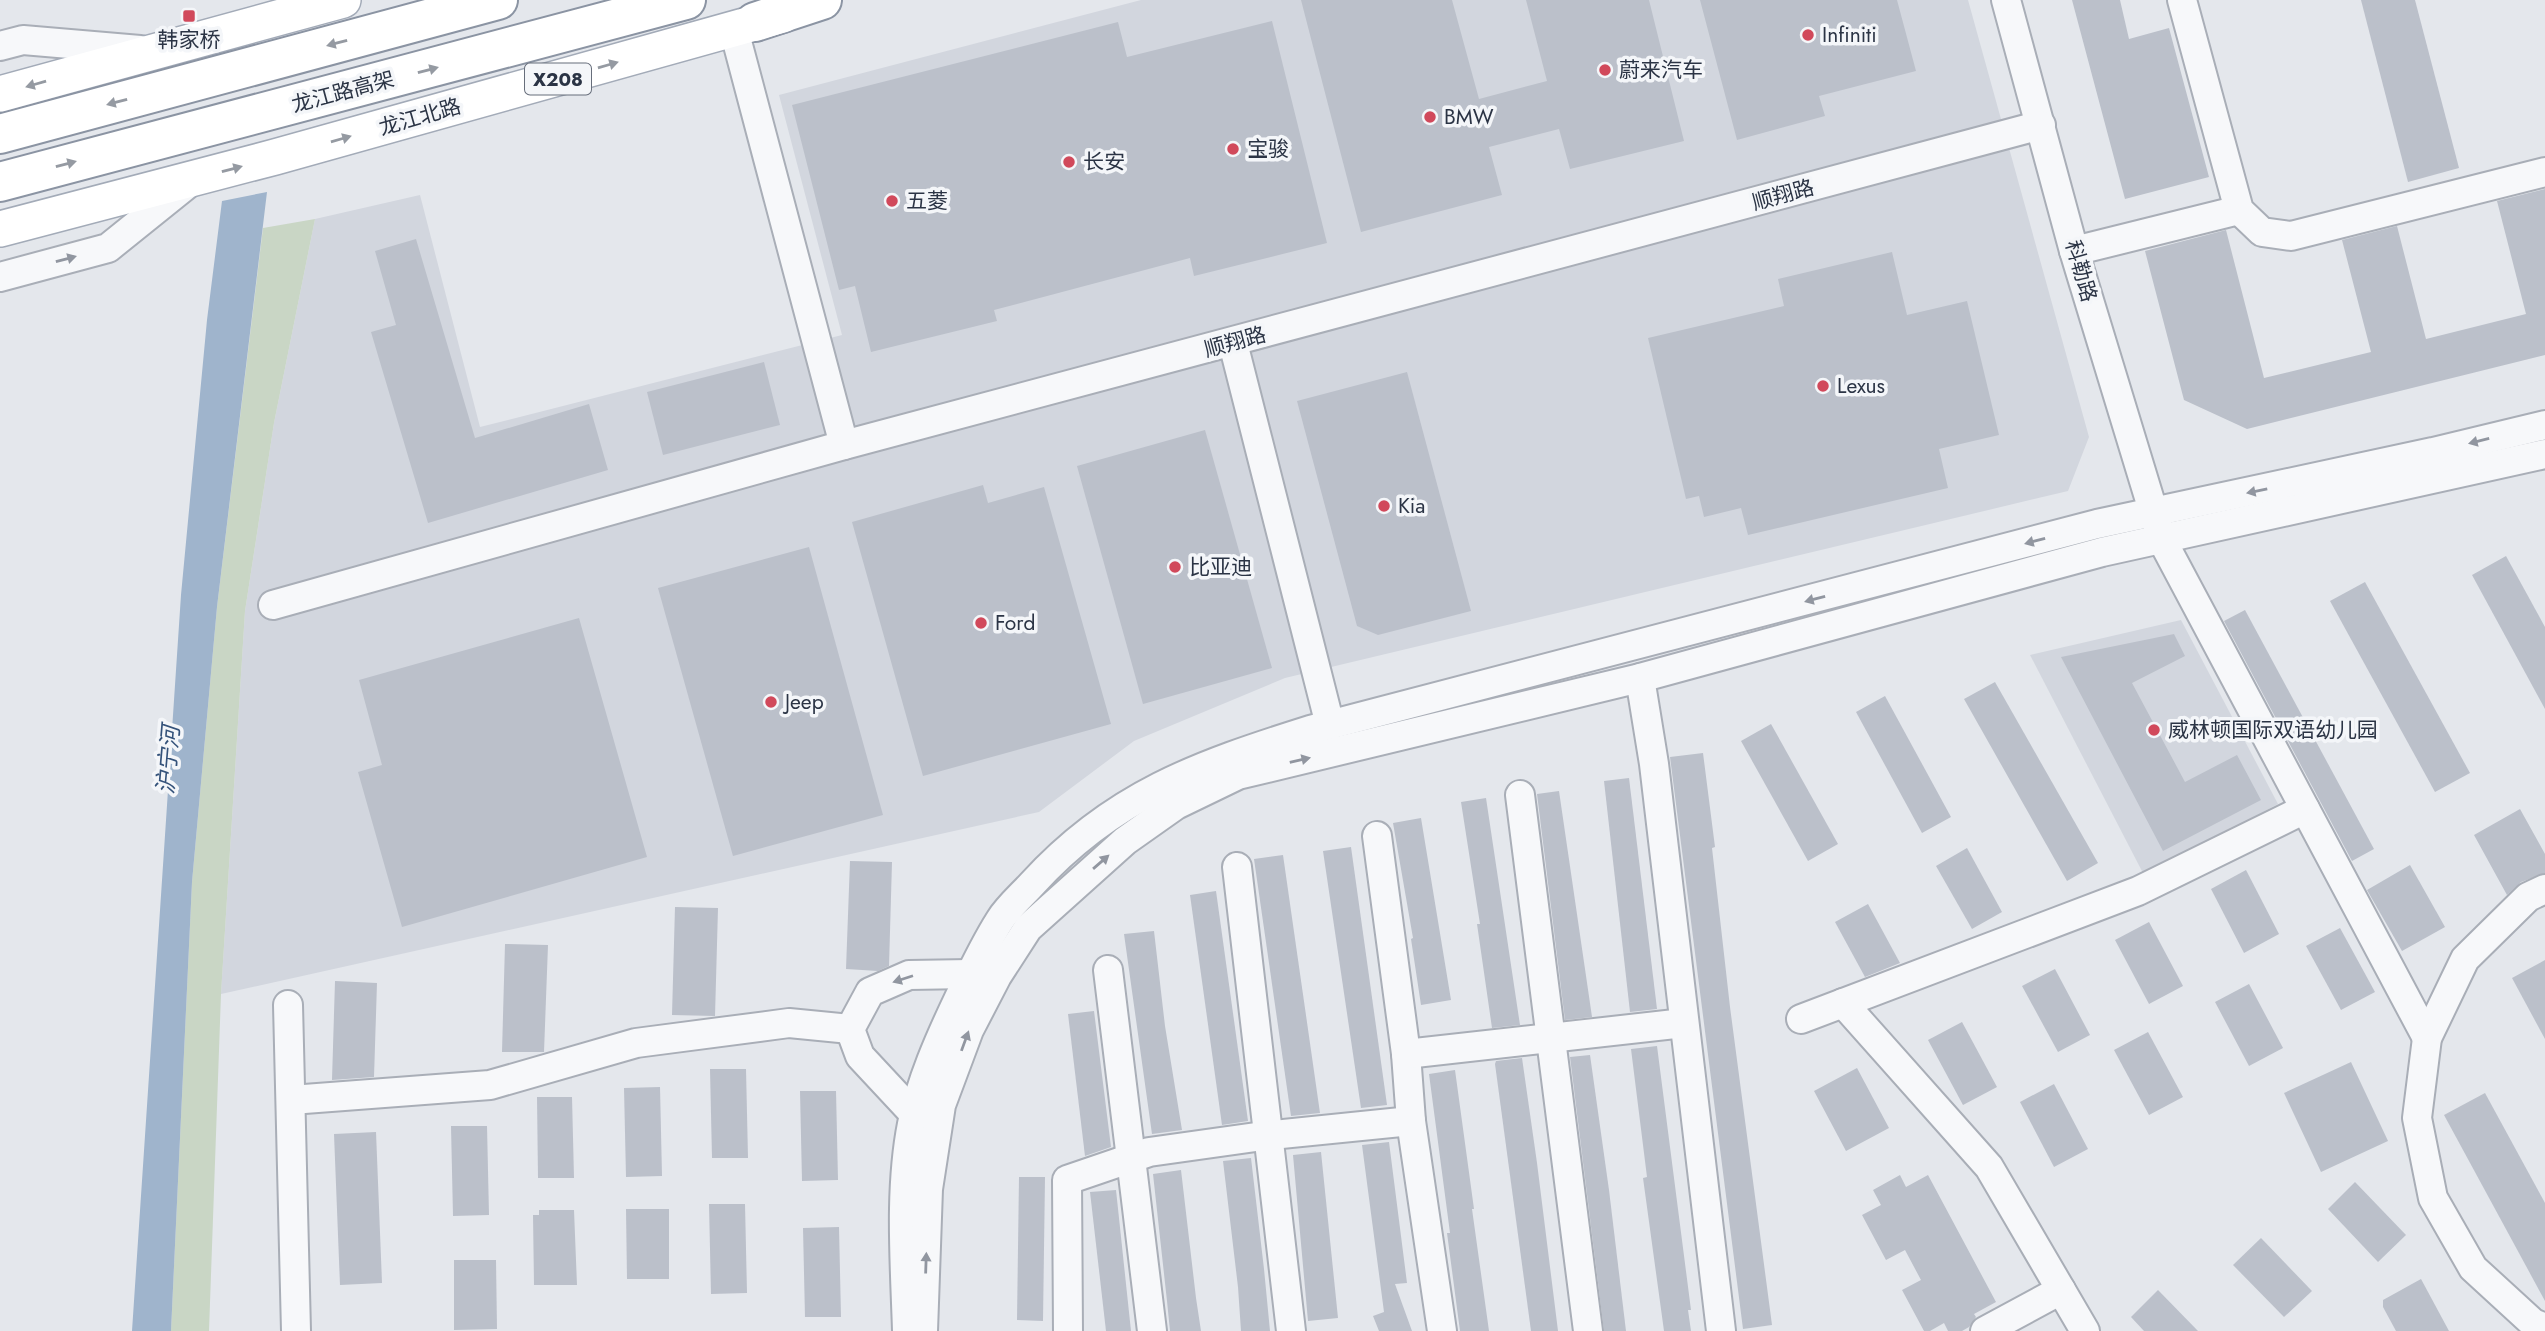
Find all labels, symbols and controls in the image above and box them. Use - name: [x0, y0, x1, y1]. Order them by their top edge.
- marker: 韩家桥: [181, 8, 197, 24]
- place label: Infiniti: [1822, 20, 1877, 50]
- place label: 韩家桥: [158, 25, 221, 55]
- marker: Infiniti: [1800, 27, 1816, 43]
- one-way arrow: [326, 38, 348, 49]
- place label: 蔚来汽车: [1619, 55, 1703, 85]
- one-way arrow: [597, 59, 618, 69]
- marker: 蔚来汽车: [1597, 62, 1613, 78]
- street label: 龙江路高架: [288, 64, 398, 120]
- one-way arrow: [418, 64, 440, 75]
- road number: X208: [525, 64, 591, 94]
- one-way arrow: [24, 79, 46, 90]
- street label: 龙江北路: [375, 91, 465, 143]
- one-way arrow: [107, 98, 128, 108]
- place label: BMW: [1444, 102, 1494, 132]
- marker: BMW: [1422, 109, 1438, 125]
- one-way arrow: [330, 133, 352, 144]
- place label: 宝骏: [1247, 134, 1289, 164]
- marker: 宝骏: [1225, 141, 1241, 157]
- place label: 长安: [1083, 147, 1125, 177]
- marker: 长安: [1061, 154, 1077, 170]
- one-way arrow: [55, 158, 77, 169]
- one-way arrow: [221, 163, 243, 174]
- street label: 顺翔路: [1749, 172, 1817, 218]
- place label: 五菱: [906, 186, 948, 216]
- marker: 五菱: [884, 193, 900, 209]
- street label: 科勒路: [2058, 237, 2104, 305]
- one-way arrow: [56, 254, 77, 264]
- street label: 顺翔路: [1201, 319, 1269, 365]
- place label: Lexus: [1837, 371, 1885, 401]
- marker: Lexus: [1815, 378, 1831, 394]
- one-way arrow: [2468, 436, 2490, 447]
- one-way arrow: [2246, 485, 2268, 496]
- place label: Kia: [1398, 491, 1425, 521]
- marker: Kia: [1376, 498, 1392, 514]
- one-way arrow: [2024, 536, 2046, 547]
- place label: 比亚迪: [1189, 552, 1252, 582]
- marker: 比亚迪: [1167, 559, 1183, 575]
- one-way arrow: [1804, 594, 1826, 605]
- place label: Ford: [995, 608, 1036, 638]
- marker: Ford: [973, 615, 989, 631]
- place label: Jeep: [782, 687, 824, 717]
- marker: Jeep: [763, 694, 779, 710]
- place label: 威林顿国际双语幼儿园: [2168, 715, 2378, 745]
- water label: 沪宁河: [148, 720, 188, 796]
- marker: 威林顿国际双语幼儿园: [2146, 722, 2162, 738]
- one-way arrow: [1289, 754, 1311, 765]
- one-way arrow: [1092, 855, 1109, 870]
- one-way arrow: [892, 974, 913, 985]
- one-way arrow: [960, 1030, 971, 1051]
- one-way arrow: [921, 1252, 932, 1274]

